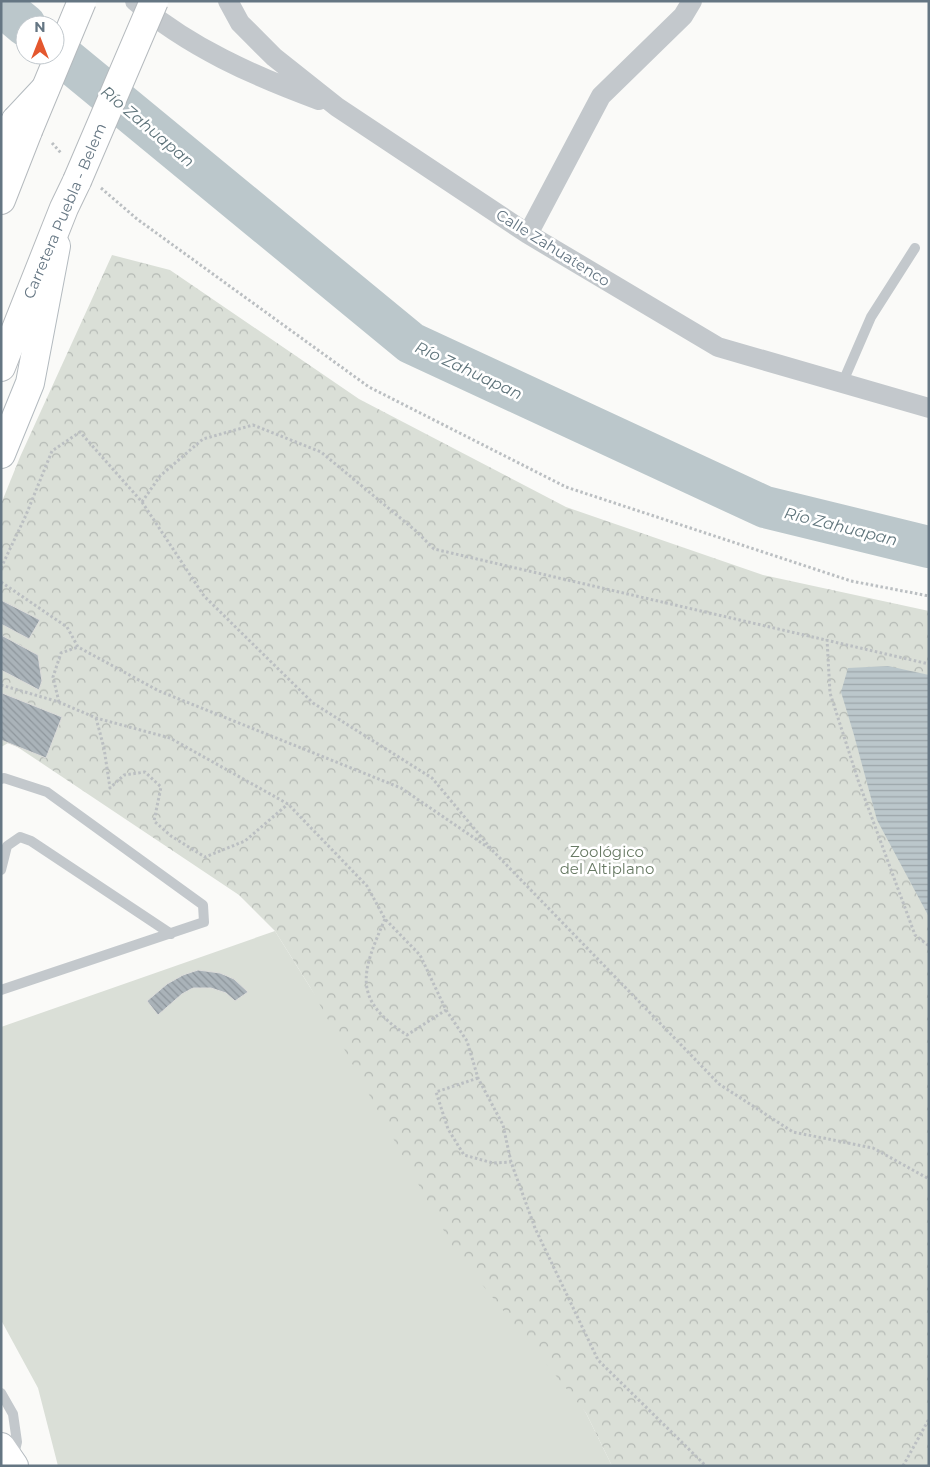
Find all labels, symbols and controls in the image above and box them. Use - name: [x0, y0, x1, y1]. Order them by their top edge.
- north arrow: [15, 15, 65, 65]
- text: N: [34, 18, 46, 36]
- water label: Río Zahuapan: [97, 82, 198, 171]
- street label: Carretera Puebla - Belem: [19, 120, 110, 302]
- street label: Calle Zahuatenco: [493, 205, 614, 290]
- water label: Río Zahuapan: [412, 337, 525, 404]
- water label: Río Zahuapan: [782, 503, 899, 550]
- park label: Zoológico del Altiplano: [560, 842, 654, 878]

